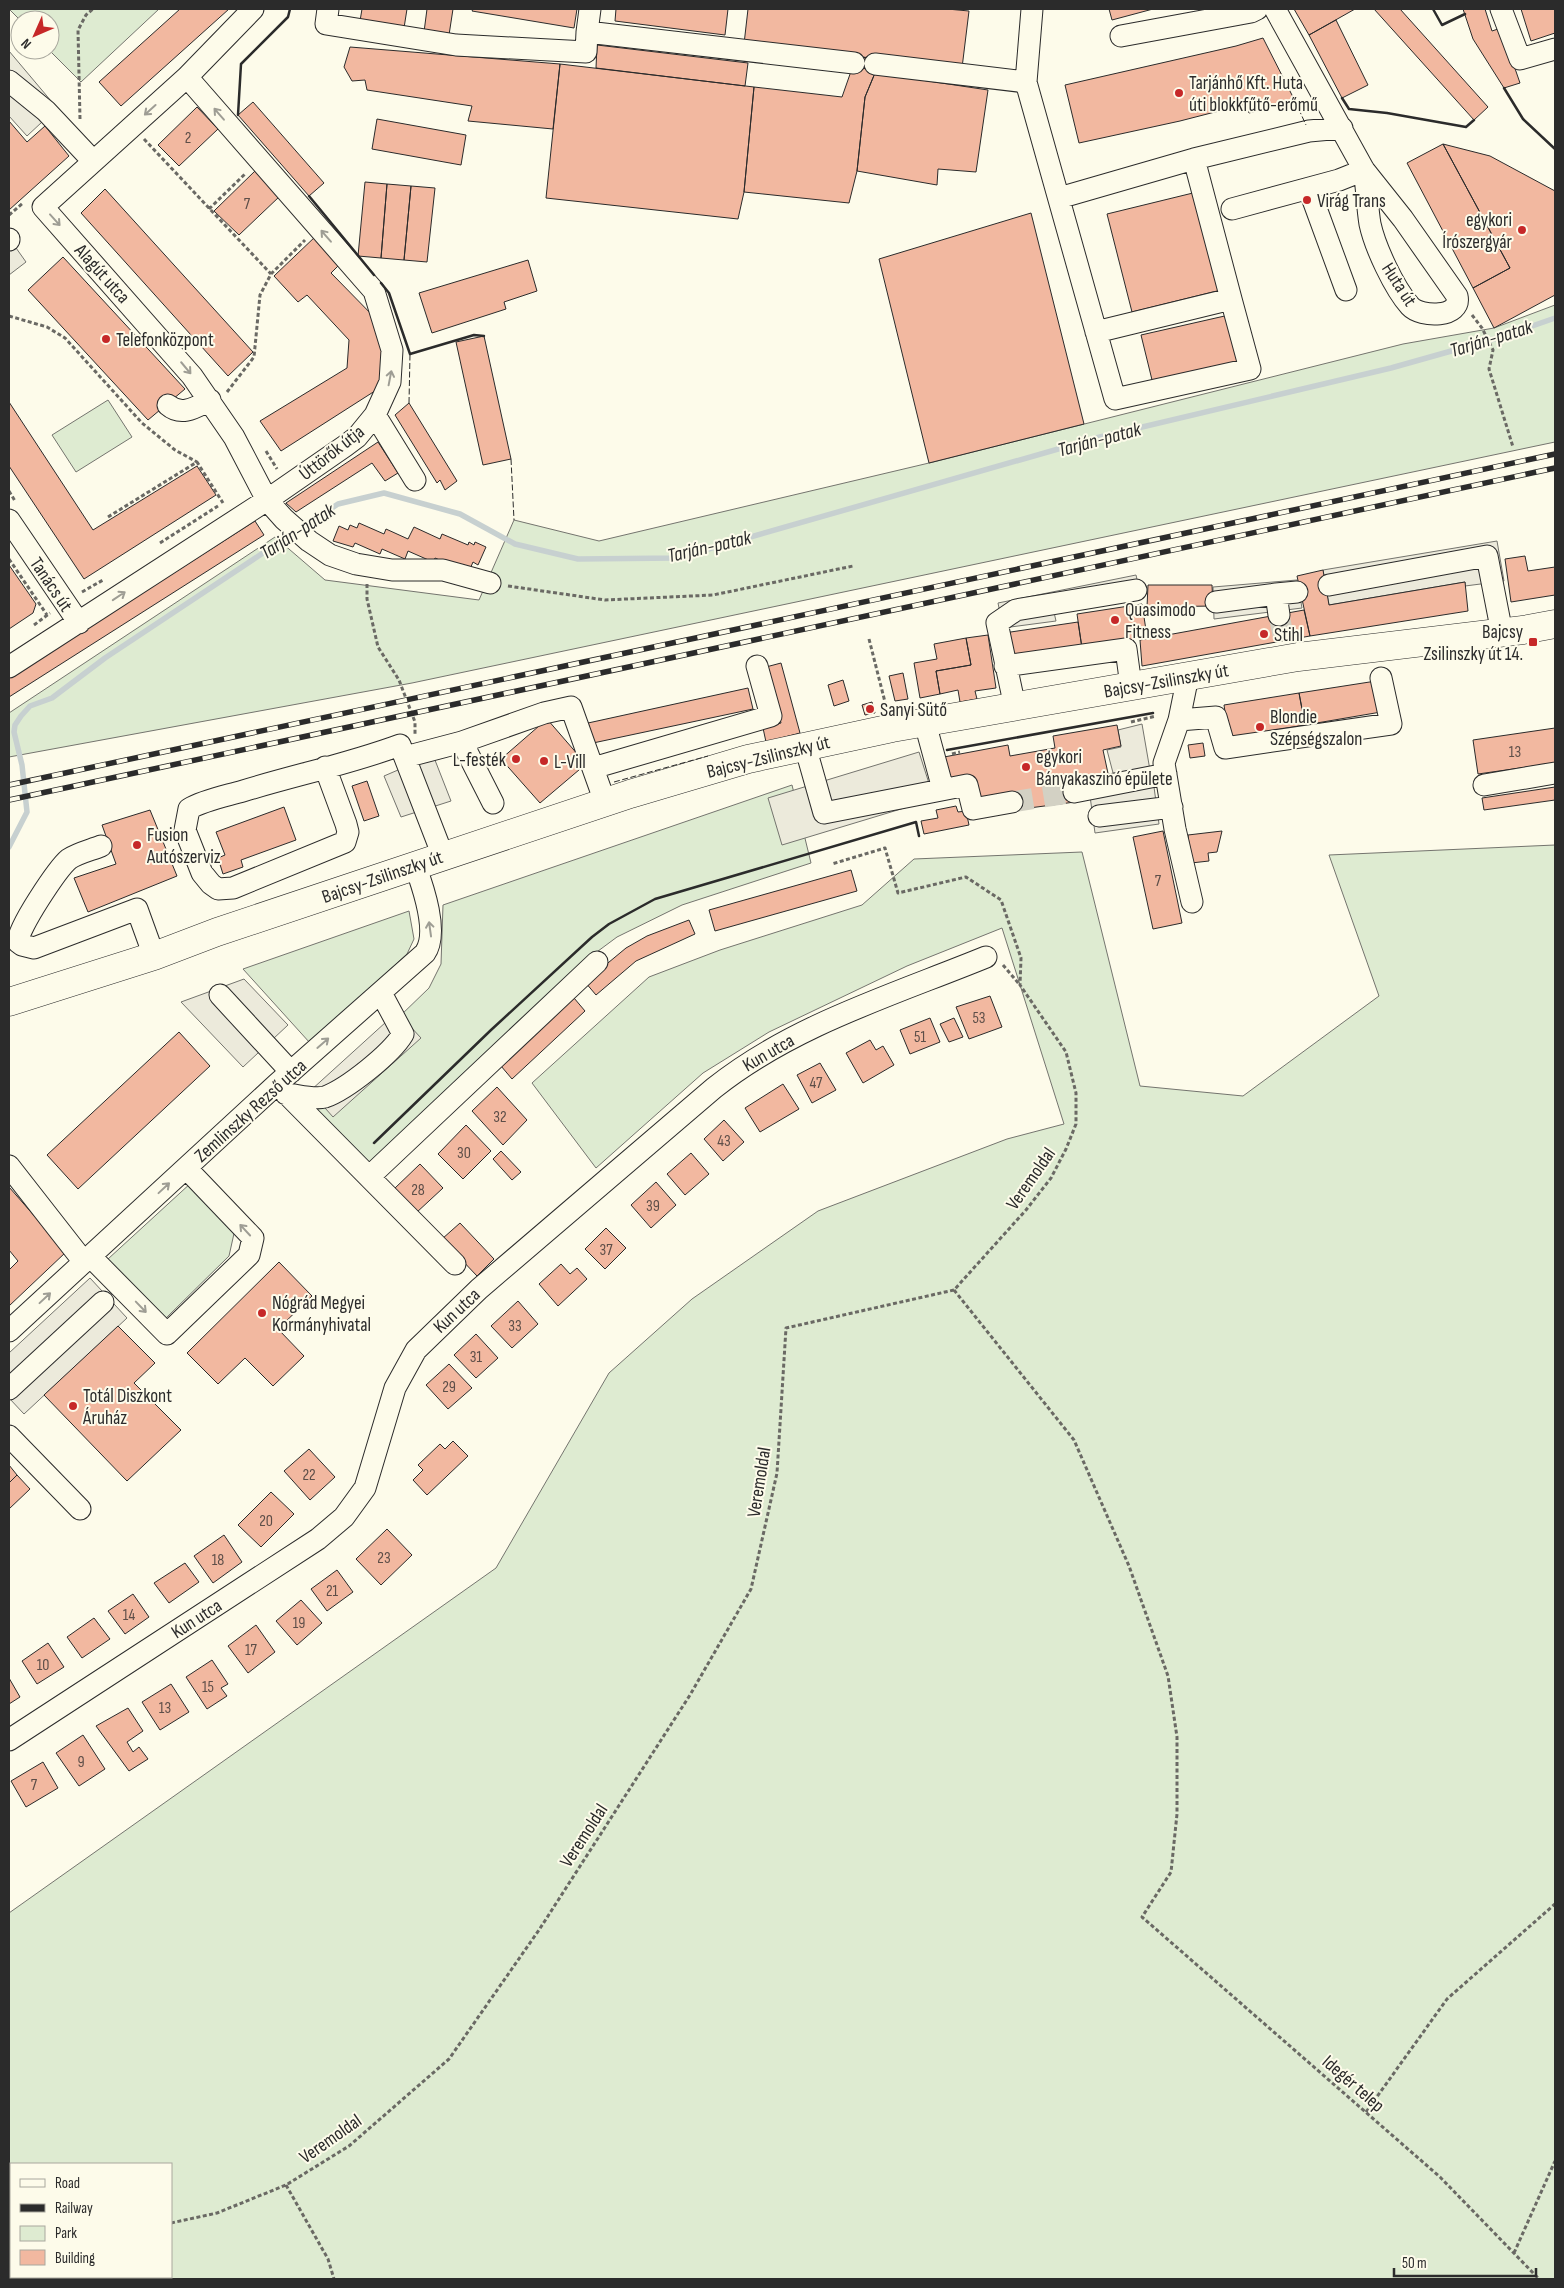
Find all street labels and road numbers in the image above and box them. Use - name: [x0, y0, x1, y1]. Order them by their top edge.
- street label: Alagút utca: [69, 239, 134, 308]
- street label: Huta út: [1376, 259, 1421, 311]
- street label: Úttörők útja: [295, 421, 369, 486]
- street label: Tanács út: [24, 553, 77, 616]
- street label: Bajcsy-Zsilinszky út: [1102, 659, 1231, 704]
- street label: Bajcsy-Zsilinszky út: [704, 731, 833, 784]
- street label: Bajcsy-Zsilinszky út: [319, 846, 446, 909]
- street label: Kun utca: [739, 1029, 799, 1077]
- street label: Zemlinszky Rezső utca: [190, 1055, 312, 1167]
- street label: Veremoldal: [1002, 1143, 1061, 1214]
- street label: Kun utca: [429, 1284, 485, 1339]
- street label: Veremoldal: [743, 1445, 776, 1519]
- street label: Kun utca: [167, 1594, 226, 1644]
- street label: Veremoldal: [555, 1800, 613, 1872]
- street label: Idegér telep: [1317, 2051, 1389, 2117]
- street label: Veremoldal: [295, 2110, 366, 2169]

